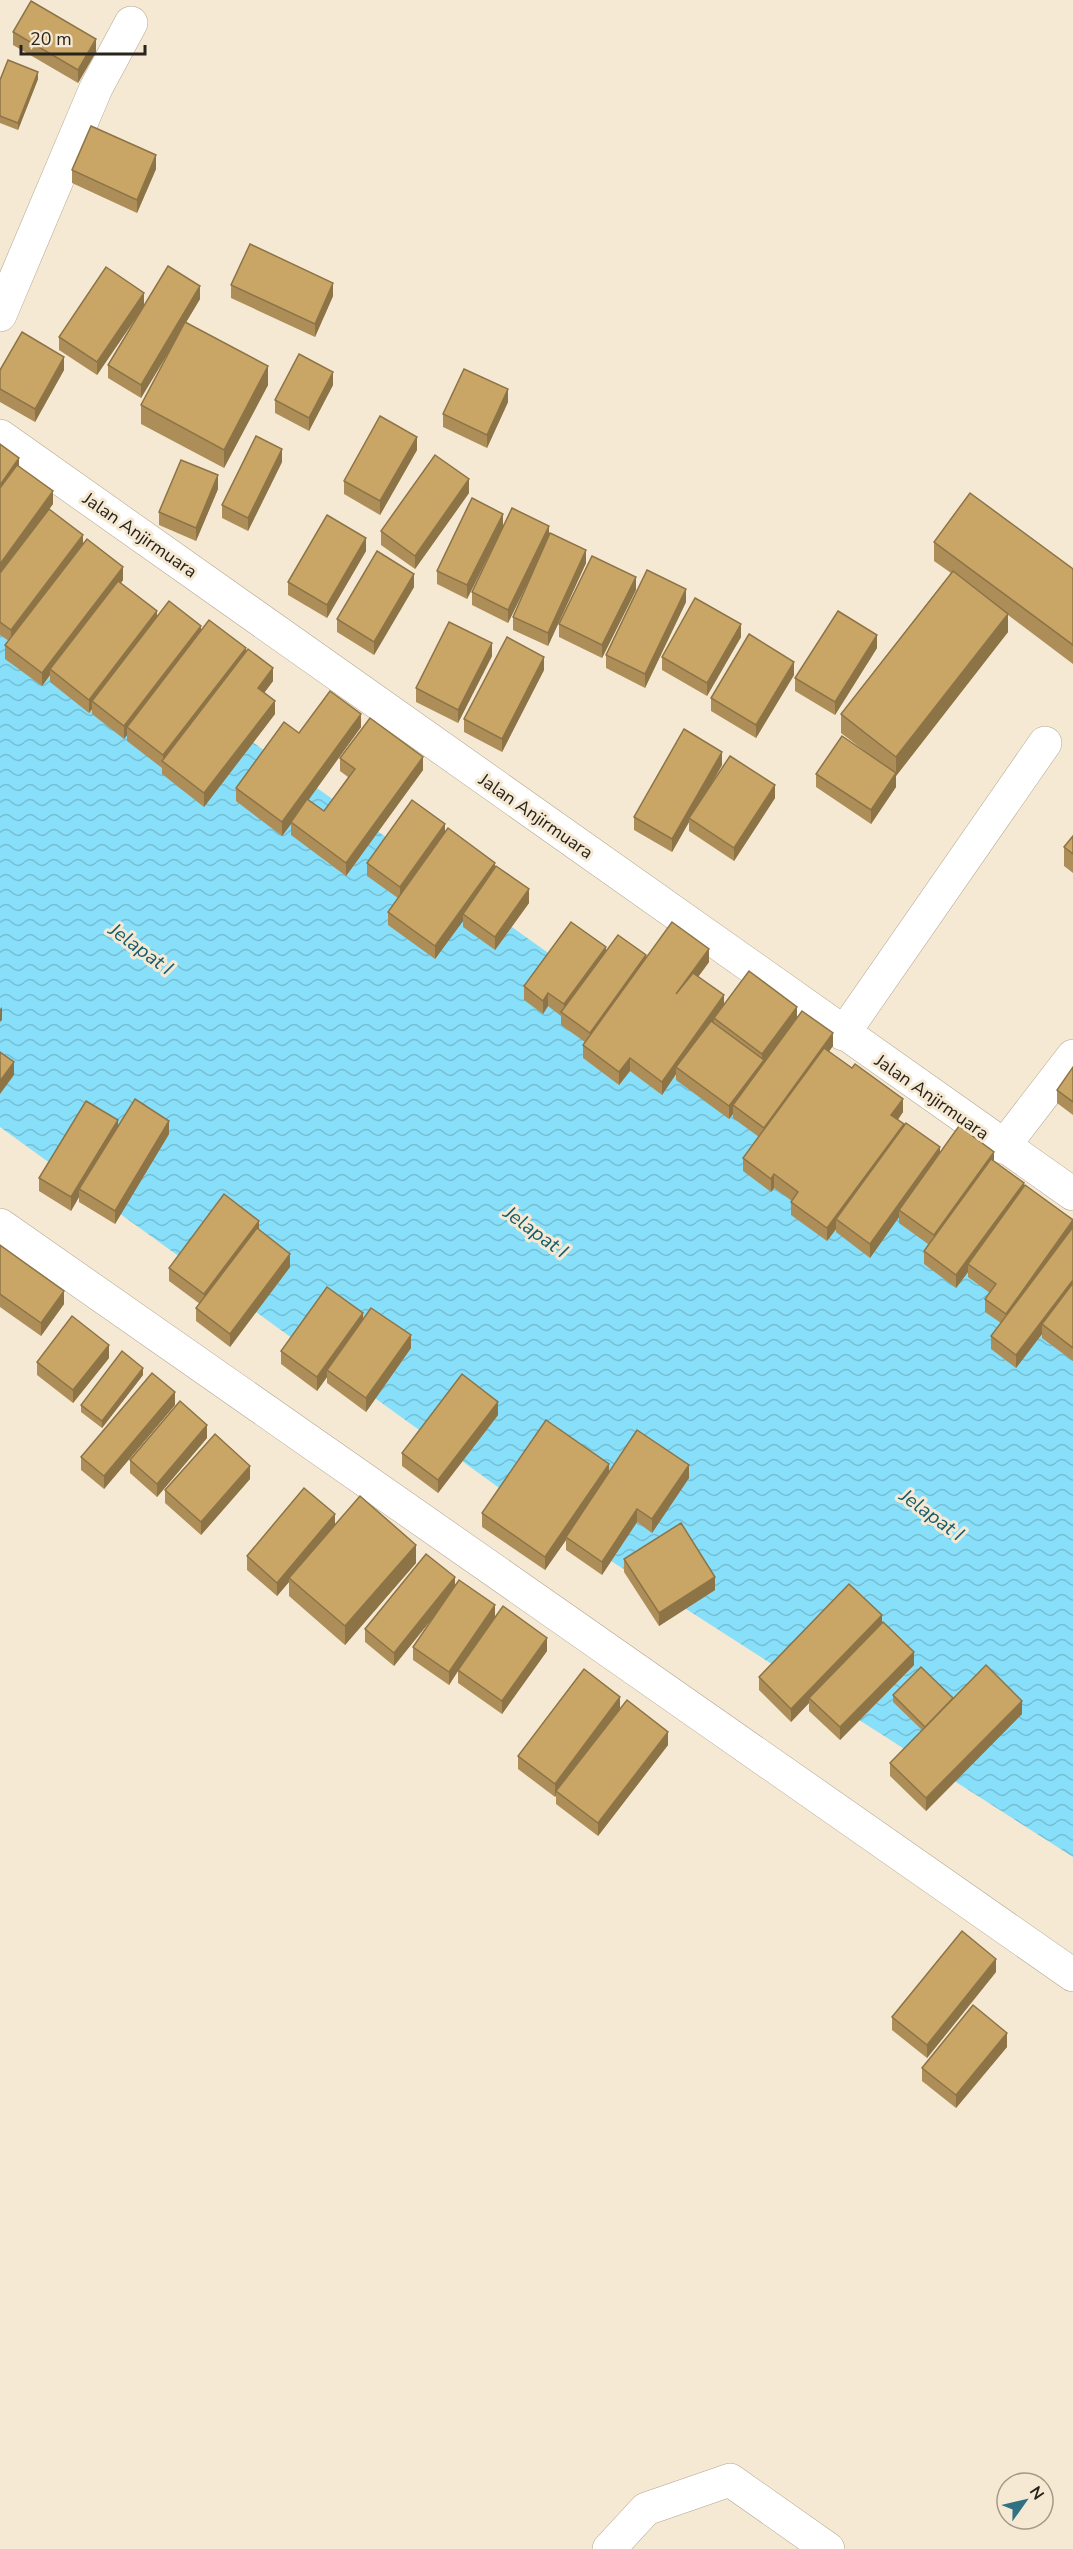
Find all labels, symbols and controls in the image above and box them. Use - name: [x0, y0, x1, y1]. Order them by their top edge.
- scale bar: [21, 18, 146, 56]
- text: 20 m: [30, 27, 72, 51]
- street label: Jalan Anjirmuara: [77, 486, 202, 583]
- street label: Jalan Anjirmuara: [473, 767, 598, 864]
- water label: Jelapat I: [103, 916, 179, 981]
- street label: Jalan Anjirmuara: [869, 1048, 994, 1145]
- water label: Jelapat I: [498, 1199, 574, 1264]
- water label: Jelapat I: [894, 1482, 970, 1547]
- north arrow: [995, 2471, 1055, 2531]
- text: N: [1024, 2482, 1049, 2504]

